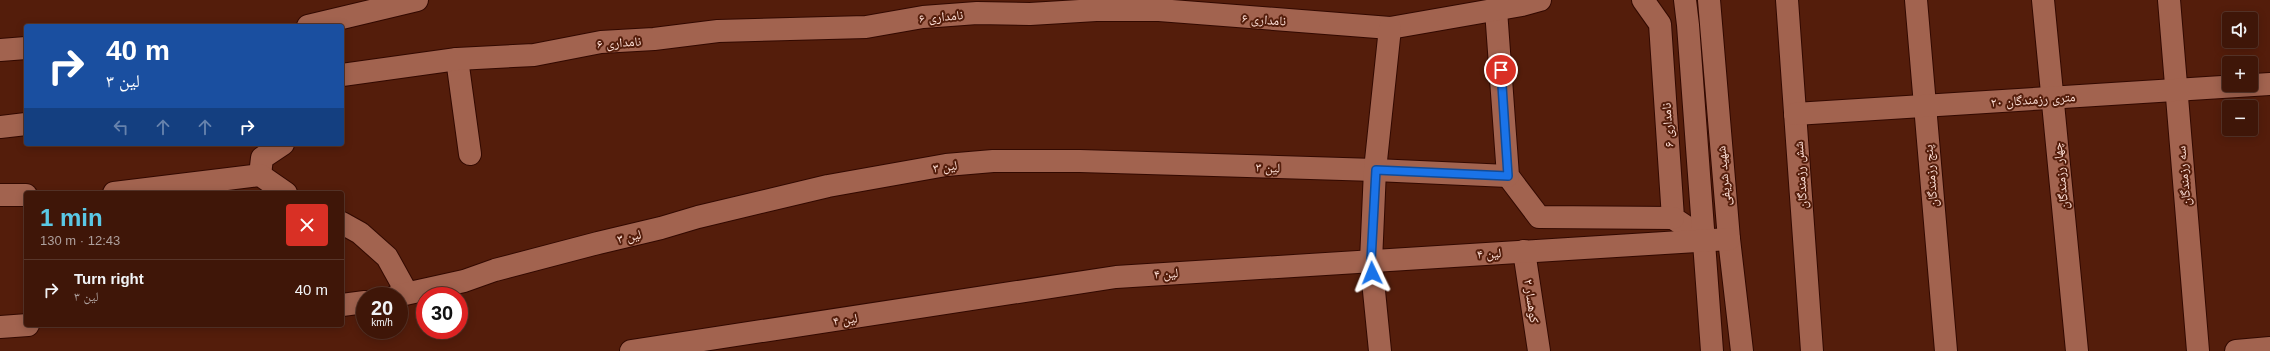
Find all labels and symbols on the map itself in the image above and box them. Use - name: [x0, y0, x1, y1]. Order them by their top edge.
- street label: نامداری ۶: [918, 7, 964, 27]
- street label: نامداری ۶: [1241, 10, 1287, 30]
- street label: نامداری ۶: [596, 33, 642, 53]
- pin: [1484, 53, 1518, 87]
- street label: ۲۰ متری رزمندگان: [1990, 89, 2076, 111]
- street label: نامداری ۶: [1658, 102, 1678, 148]
- street label: شش رزمندگان: [1791, 141, 1811, 209]
- street label: چهار رزمندگان: [2050, 142, 2072, 210]
- street label: پنج رزمندگان: [1920, 144, 1943, 208]
- street label: شهید شریفی: [1713, 145, 1735, 207]
- street label: سه رزمندگان: [2173, 145, 2195, 207]
- street label: لین ۳: [932, 157, 958, 177]
- street label: لین ۳: [1255, 160, 1280, 176]
- street label: لین ۳: [615, 226, 643, 248]
- street label: لین ۴: [1476, 245, 1502, 263]
- position arrow: [1351, 252, 1393, 294]
- street label: لین ۴: [1153, 265, 1179, 283]
- street label: کوهسار ۲: [1520, 278, 1542, 325]
- speed limit sign: 30: [416, 287, 468, 339]
- street label: لین ۴: [832, 310, 859, 330]

